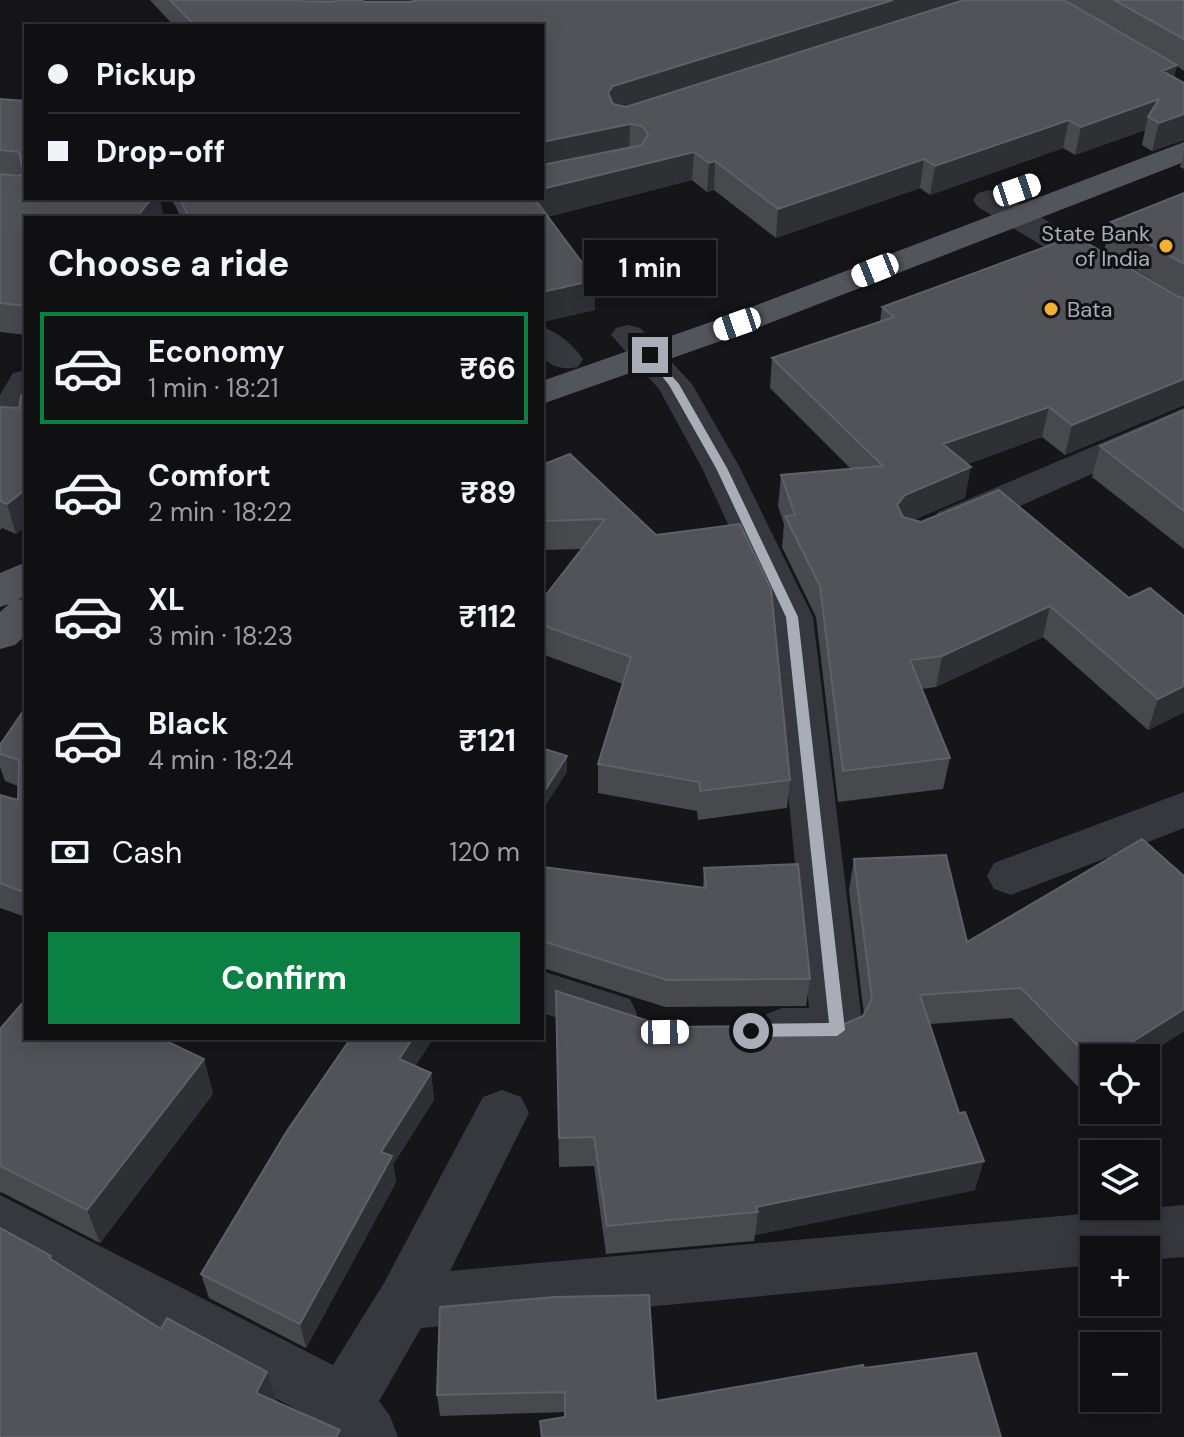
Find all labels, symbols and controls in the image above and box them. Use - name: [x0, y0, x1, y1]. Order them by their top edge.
- text: Pickup: [96, 55, 196, 94]
- text: Drop-off: [96, 132, 225, 171]
- car: [990, 171, 1044, 209]
- place label: State Bank of India: [1041, 219, 1150, 273]
- marker: State Bank of India: [1157, 237, 1175, 255]
- callout: 1 min: [584, 239, 716, 295]
- text: Choose a ride: [48, 240, 289, 287]
- car: [848, 250, 902, 290]
- text: 1 min: [618, 251, 682, 285]
- place label: Bata: [1067, 295, 1113, 324]
- marker: Bata: [1042, 300, 1060, 318]
- car: [710, 305, 764, 343]
- icon: car: [52, 332, 124, 404]
- text: Economy: [148, 332, 285, 371]
- route end: [632, 337, 668, 373]
- text: ₹66: [460, 349, 516, 388]
- text: 1 min · 18:21: [148, 371, 279, 405]
- icon: car: [52, 456, 124, 528]
- text: Comfort: [148, 456, 271, 495]
- text: ₹89: [460, 473, 516, 512]
- text: 2 min · 18:22: [148, 495, 292, 529]
- icon: car: [52, 580, 124, 652]
- text: XL: [148, 580, 185, 619]
- text: ₹112: [458, 597, 516, 636]
- text: 3 min · 18:23: [148, 619, 293, 653]
- icon: car: [52, 704, 124, 776]
- text: Black: [148, 704, 228, 743]
- text: ₹121: [458, 721, 516, 760]
- text: 4 min · 18:24: [148, 743, 294, 777]
- icon: cash: [48, 830, 92, 874]
- text: Cash: [112, 833, 182, 872]
- text: 120 m: [449, 835, 520, 869]
- button: Confirm: [48, 932, 520, 1024]
- route start: [733, 1013, 769, 1049]
- car: [641, 1020, 689, 1044]
- map controls: [1080, 1044, 1160, 1412]
- button: locate: [1080, 1044, 1160, 1124]
- button: layers: [1080, 1140, 1160, 1220]
- button: +: [1080, 1236, 1160, 1316]
- button: −: [1080, 1332, 1160, 1412]

